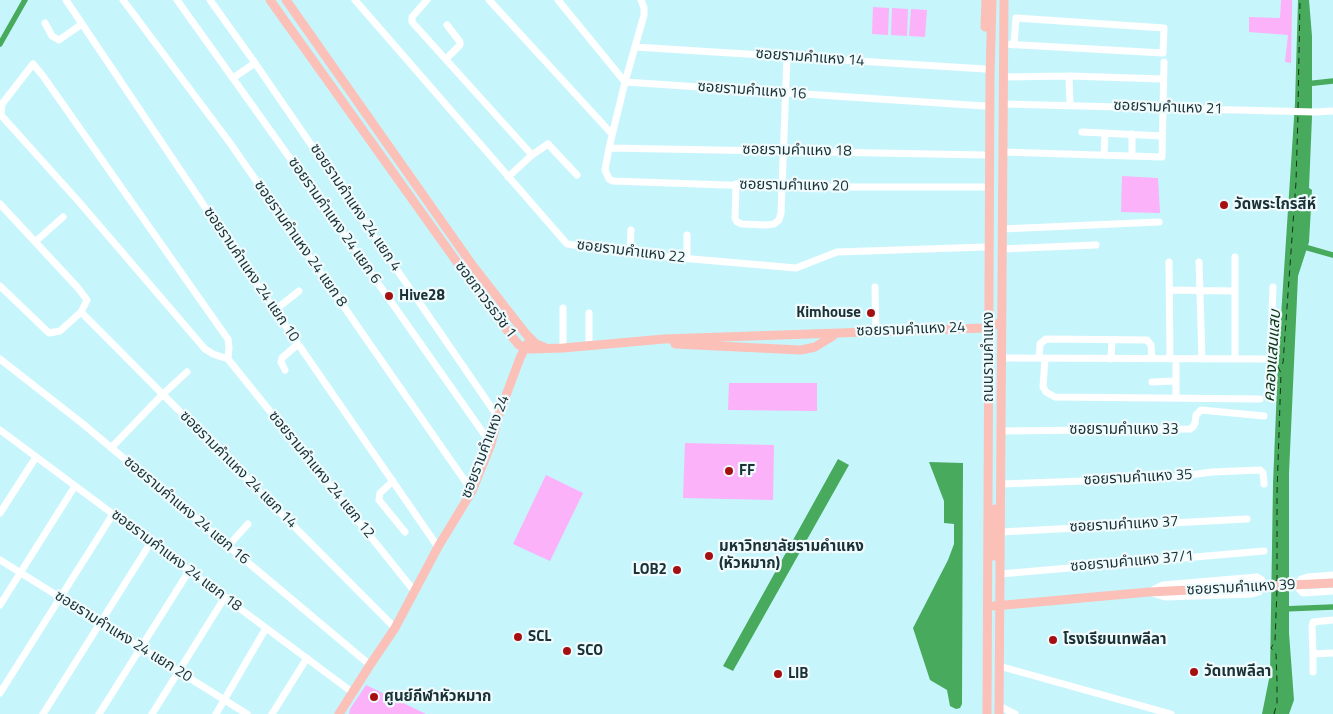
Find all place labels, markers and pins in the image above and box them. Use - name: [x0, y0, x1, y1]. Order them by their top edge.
- place label: วัดพระไกรสีห์: [1234, 196, 1316, 214]
- marker: วัดพระไกรสีห์: [1218, 199, 1230, 211]
- place label: Hive28: [399, 287, 445, 305]
- marker: Hive28: [383, 290, 395, 302]
- place label: Kimhouse: [796, 304, 861, 322]
- marker: Kimhouse: [865, 307, 877, 319]
- place label: FF: [739, 462, 755, 480]
- marker: FF: [723, 465, 735, 477]
- place label: มหาวิทยาลัยรามคำแหง (หัวหมาก): [719, 538, 864, 573]
- marker: มหาวิทยาลัยรามคำแหง (หัวหมาก): [703, 550, 715, 562]
- place label: LOB2: [633, 561, 667, 579]
- marker: LOB2: [671, 564, 683, 576]
- place label: SCL: [528, 628, 551, 646]
- marker: SCL: [512, 631, 524, 643]
- place label: โรงเรียนเทพลีลา: [1063, 631, 1167, 649]
- marker: โรงเรียนเทพลีลา: [1047, 634, 1059, 646]
- place label: SCO: [577, 642, 603, 660]
- marker: SCO: [561, 645, 573, 657]
- place label: วัดเทพลีลา: [1204, 663, 1271, 681]
- place label: LIB: [788, 665, 809, 683]
- marker: วัดเทพลีลา: [1188, 666, 1200, 678]
- marker: LIB: [772, 668, 784, 680]
- place label: ศูนย์กีฬาหัวหมาก: [384, 688, 491, 706]
- marker: ศูนย์กีฬาหัวหมาก: [368, 691, 380, 703]

